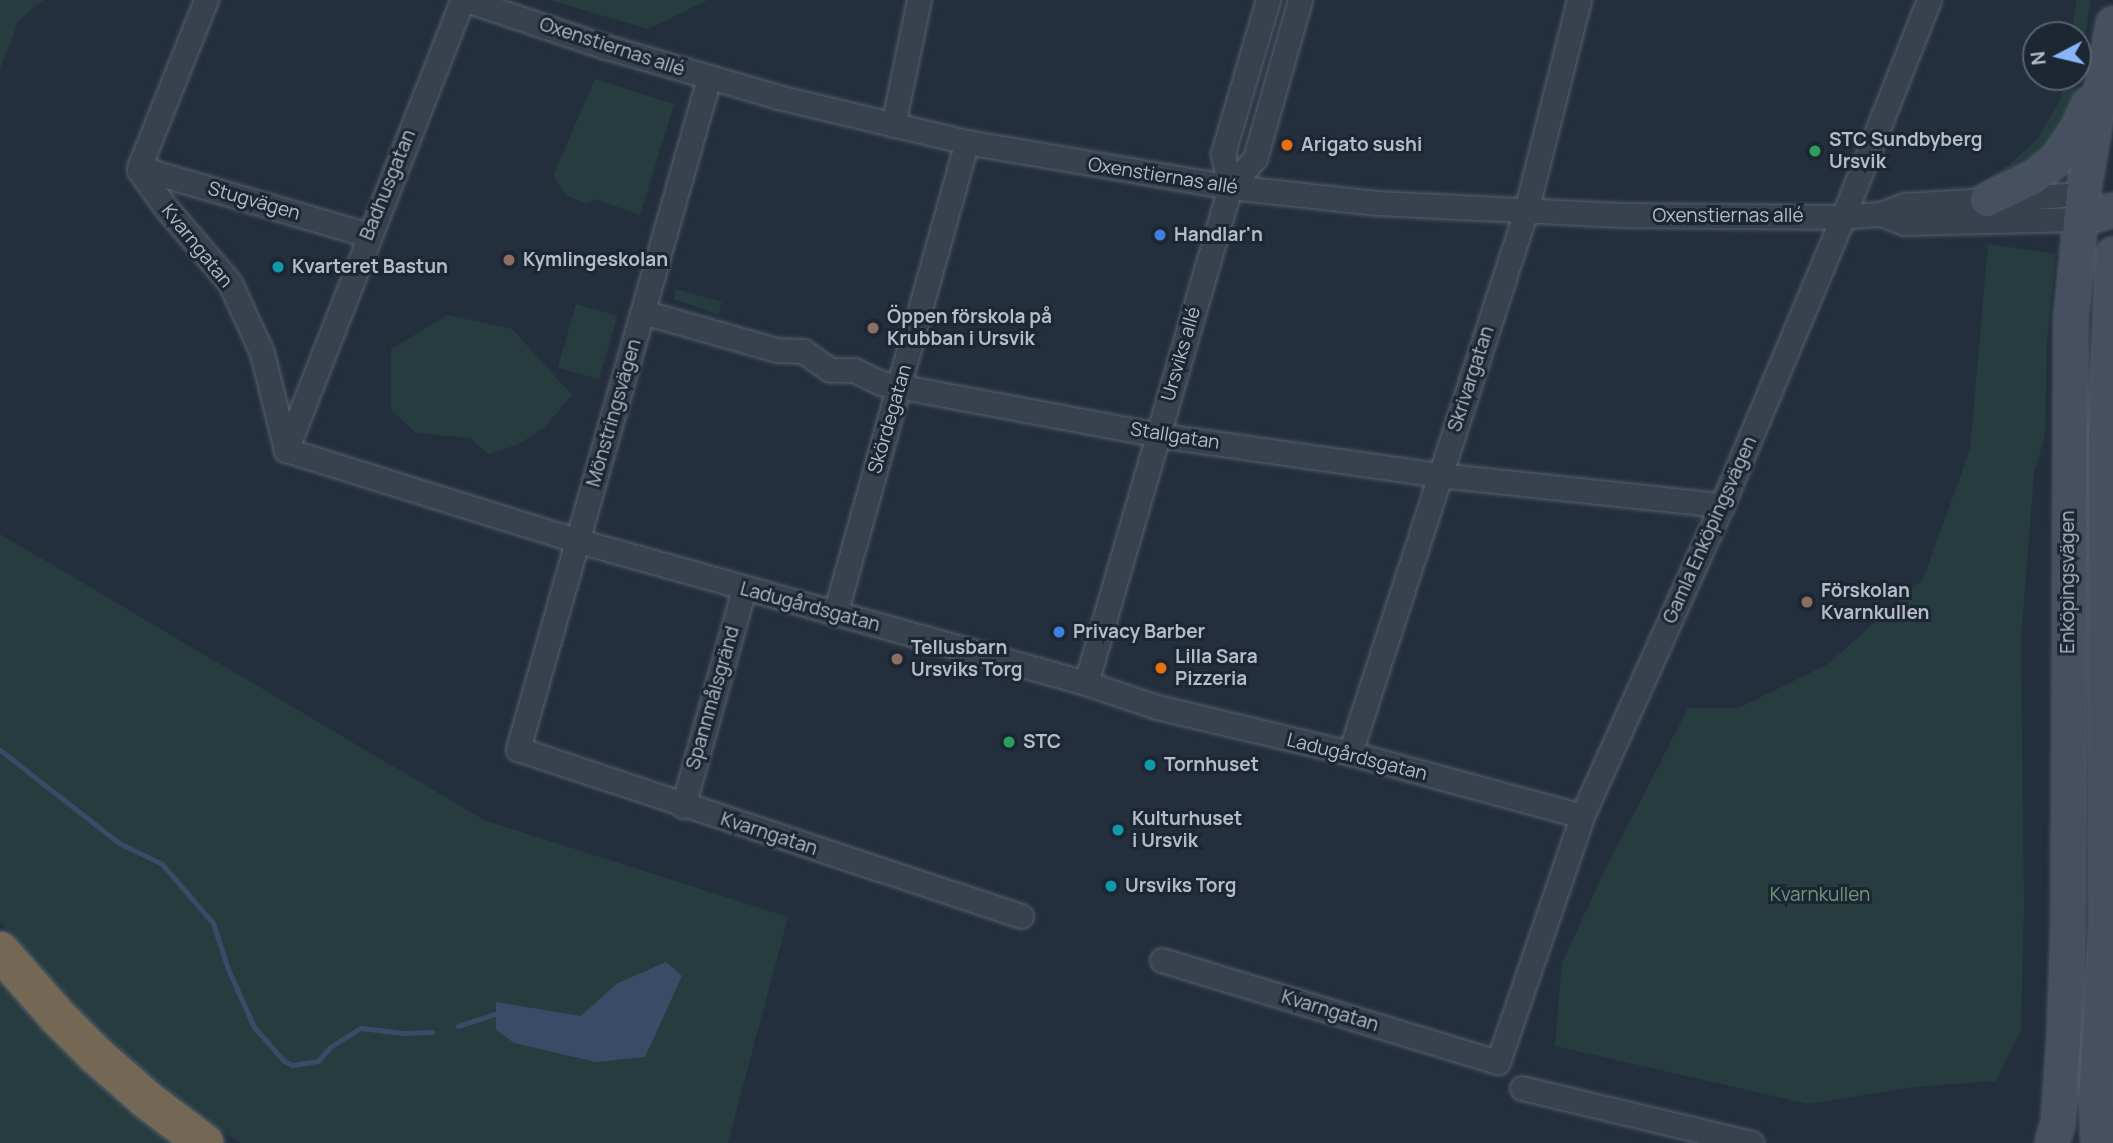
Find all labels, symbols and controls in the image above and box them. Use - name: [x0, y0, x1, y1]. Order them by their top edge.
- street label: Oxenstiernas allé: [537, 13, 687, 81]
- north arrow: [2022, 21, 2092, 91]
- text: N: [2024, 50, 2052, 67]
- street label: Badhusgatan: [355, 126, 421, 244]
- place label: STC Sundbyberg Ursvik: [1829, 129, 1982, 173]
- place label: Arigato sushi: [1301, 134, 1422, 156]
- marker: Arigato sushi: [1279, 137, 1295, 153]
- marker: STC Sundbyberg Ursvik: [1807, 143, 1823, 159]
- street label: Oxenstiernas allé: [1087, 153, 1239, 199]
- street label: Stugvägen: [205, 177, 303, 225]
- street label: Kvarngatan: [157, 200, 237, 292]
- street label: Oxenstiernas allé: [1652, 205, 1804, 227]
- place label: Handlar'n: [1174, 224, 1263, 246]
- marker: Handlar'n: [1152, 227, 1168, 243]
- place label: Kymlingeskolan: [523, 249, 668, 271]
- marker: Kymlingeskolan: [501, 252, 517, 268]
- place label: Kvarteret Bastun: [292, 256, 448, 278]
- marker: Kvarteret Bastun: [270, 259, 286, 275]
- street label: Ursviks allé: [1157, 304, 1205, 404]
- place label: Öppen förskola på Krubban i Ursvik: [887, 306, 1052, 350]
- marker: Öppen förskola på Krubban i Ursvik: [865, 320, 881, 336]
- street label: Skrivargatan: [1443, 323, 1499, 435]
- street label: Mönstringsvägen: [582, 337, 646, 489]
- street label: Skördegatan: [864, 362, 916, 476]
- street label: Stallgatan: [1129, 418, 1221, 454]
- street label: Gamla Enköpingsvägen: [1658, 433, 1762, 627]
- street label: Enköpingsvägen: [2057, 510, 2079, 654]
- street label: Ladugårdsgatan: [738, 577, 882, 637]
- place label: Förskolan Kvarnkullen: [1821, 580, 1929, 624]
- marker: Förskolan Kvarnkullen: [1799, 594, 1815, 610]
- place label: Privacy Barber: [1073, 621, 1205, 643]
- street label: Spannmålsgränd: [682, 624, 744, 772]
- marker: Privacy Barber: [1051, 624, 1067, 640]
- place label: Tellusbarn Ursviks Torg: [911, 637, 1022, 681]
- place label: Lilla Sara Pizzeria: [1175, 646, 1258, 690]
- marker: Tellusbarn Ursviks Torg: [889, 651, 905, 667]
- marker: Lilla Sara Pizzeria: [1153, 660, 1169, 676]
- street label: Ladugårdsgatan: [1285, 729, 1429, 785]
- place label: STC: [1023, 731, 1061, 753]
- marker: STC: [1001, 734, 1017, 750]
- place label: Tornhuset: [1164, 754, 1259, 776]
- marker: Tornhuset: [1142, 757, 1158, 773]
- street label: Kvarngatan: [718, 808, 820, 860]
- place label: Kulturhuset i Ursvik: [1132, 808, 1242, 852]
- marker: Kulturhuset i Ursvik: [1110, 822, 1126, 838]
- place label: Ursviks Torg: [1125, 875, 1236, 897]
- marker: Ursviks Torg: [1103, 878, 1119, 894]
- park label: Kvarnkullen: [1770, 884, 1870, 906]
- street label: Kvarngatan: [1279, 985, 1381, 1037]

